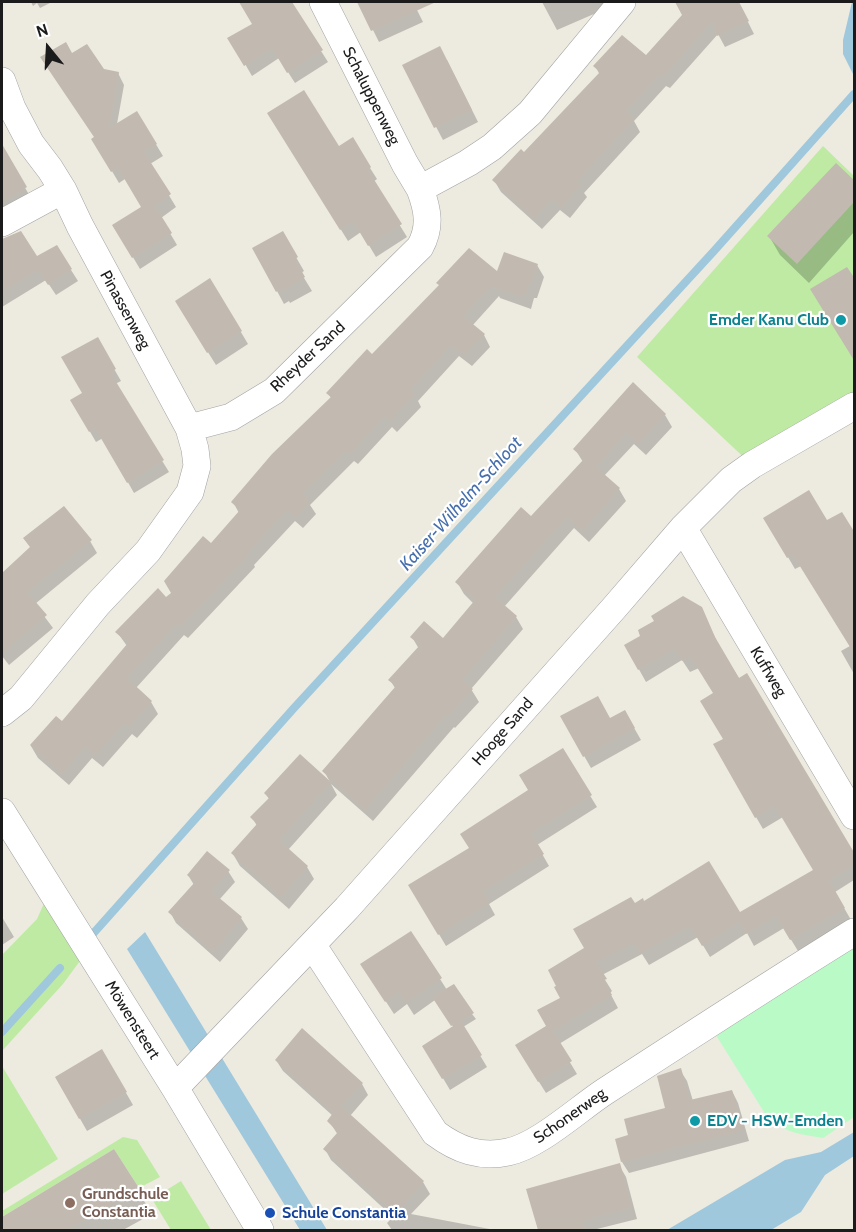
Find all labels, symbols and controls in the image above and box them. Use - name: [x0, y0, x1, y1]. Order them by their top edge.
- north arrow: [18, 18, 78, 78]
- text: N: [34, 20, 51, 41]
- street label: Schaluppenweg: [338, 44, 404, 148]
- street label: Pinassenweg: [96, 267, 154, 353]
- place label: Emder Kanu Club: [709, 310, 829, 330]
- marker: Emder Kanu Club: [834, 313, 848, 327]
- street label: Rheyder Sand: [267, 318, 349, 396]
- water label: Kaiser-Wilhelm-Schloot: [395, 433, 527, 575]
- street label: Kuffweg: [746, 643, 790, 701]
- street label: Hooge Sand: [468, 694, 538, 770]
- street label: Möwensteert: [100, 977, 164, 1063]
- street label: Schonerweg: [530, 1084, 610, 1148]
- place label: EDV - HSW-Emden: [707, 1111, 843, 1131]
- marker: EDV - HSW-Emden: [688, 1114, 702, 1128]
- place label: Grundschule Constantia: [82, 1184, 169, 1222]
- marker: Grundschule Constantia: [63, 1196, 77, 1210]
- place label: Schule Constantia: [282, 1203, 406, 1223]
- marker: Schule Constantia: [263, 1206, 277, 1220]

